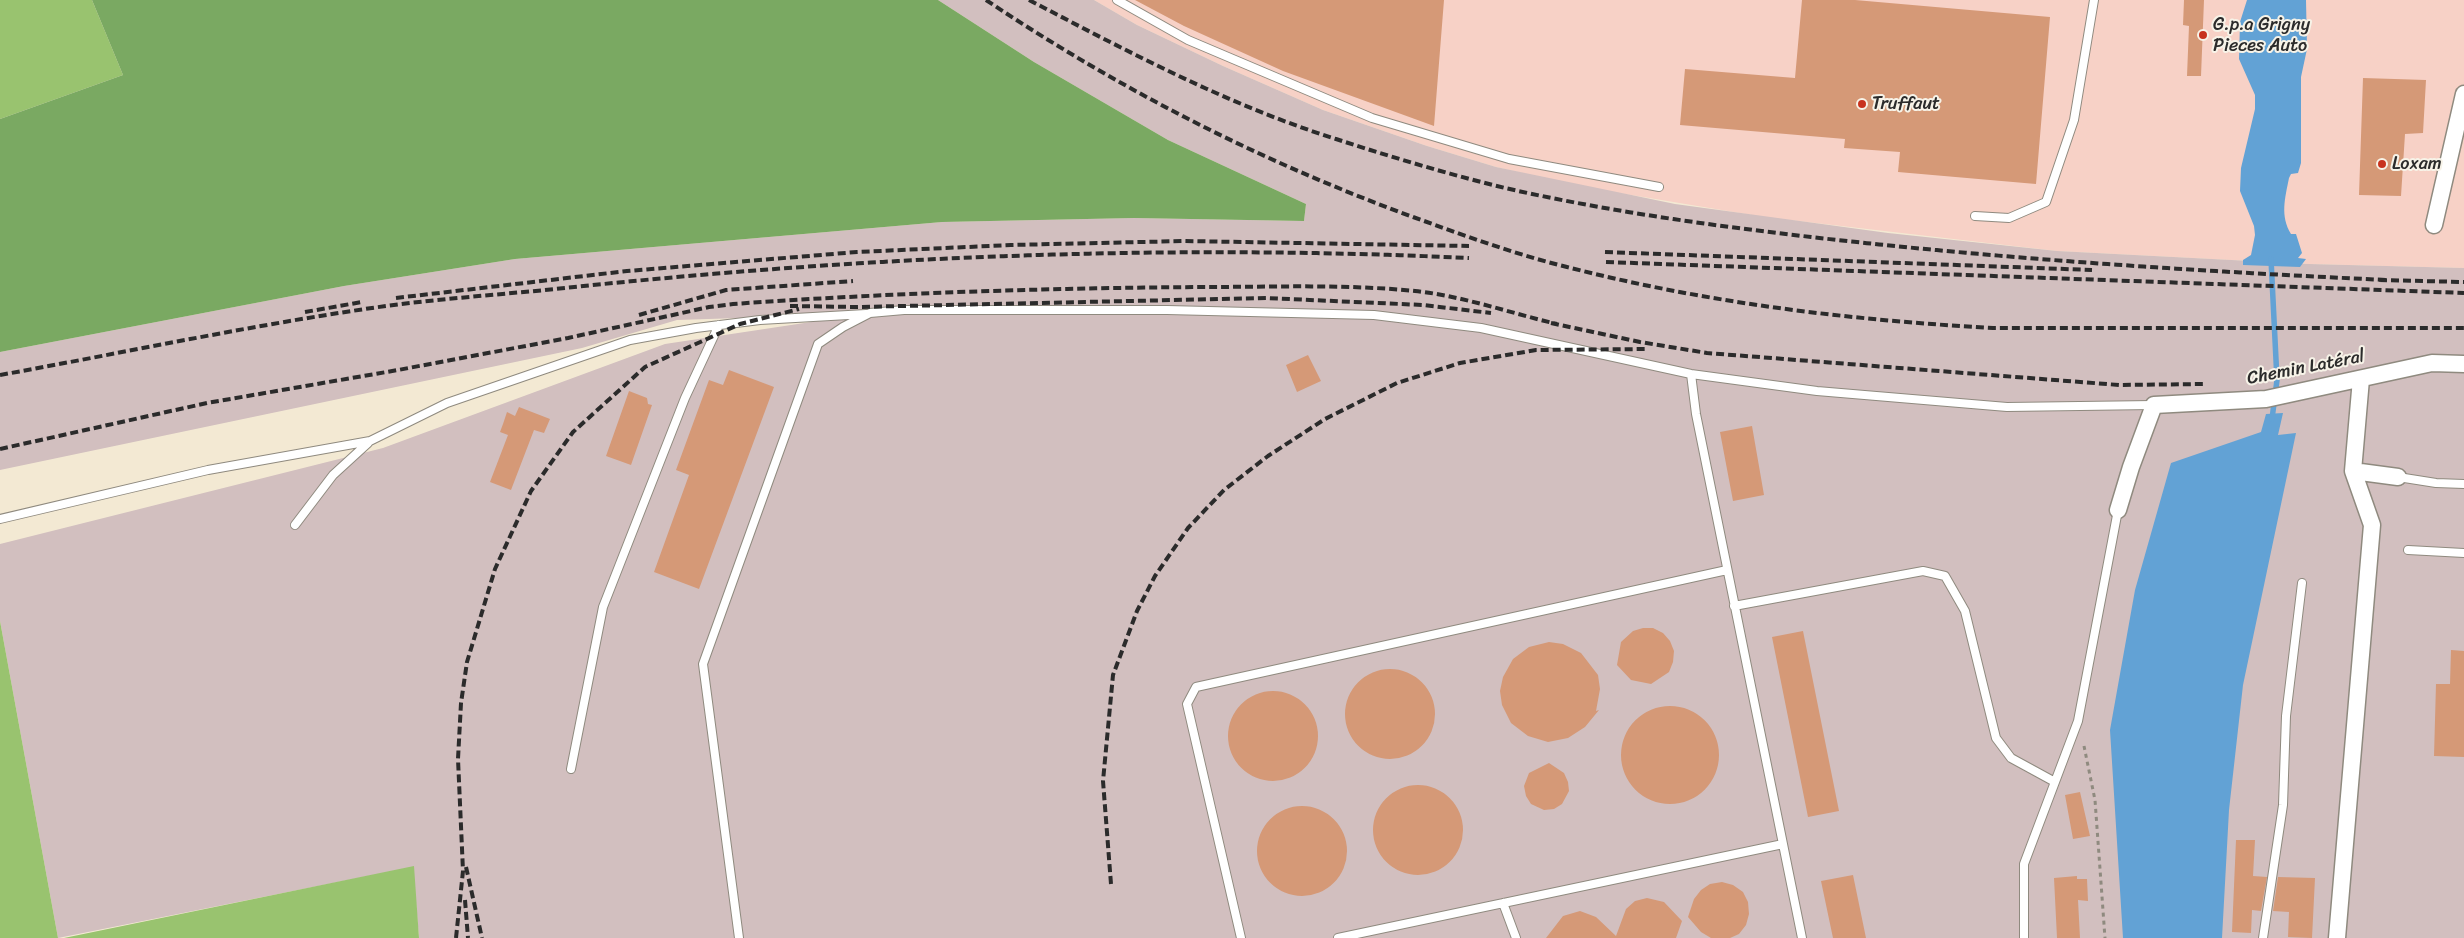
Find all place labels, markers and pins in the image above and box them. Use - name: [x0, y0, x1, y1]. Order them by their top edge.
- place label: G.p.a Grigny Pieces Auto: [2213, 14, 2310, 56]
- marker: G.p.a Grigny Pieces Auto: [2197, 29, 2209, 41]
- place label: Truffaut: [1872, 93, 1940, 115]
- marker: Truffaut: [1856, 98, 1868, 110]
- place label: Loxam: [2392, 153, 2442, 175]
- marker: Loxam: [2376, 158, 2388, 170]

